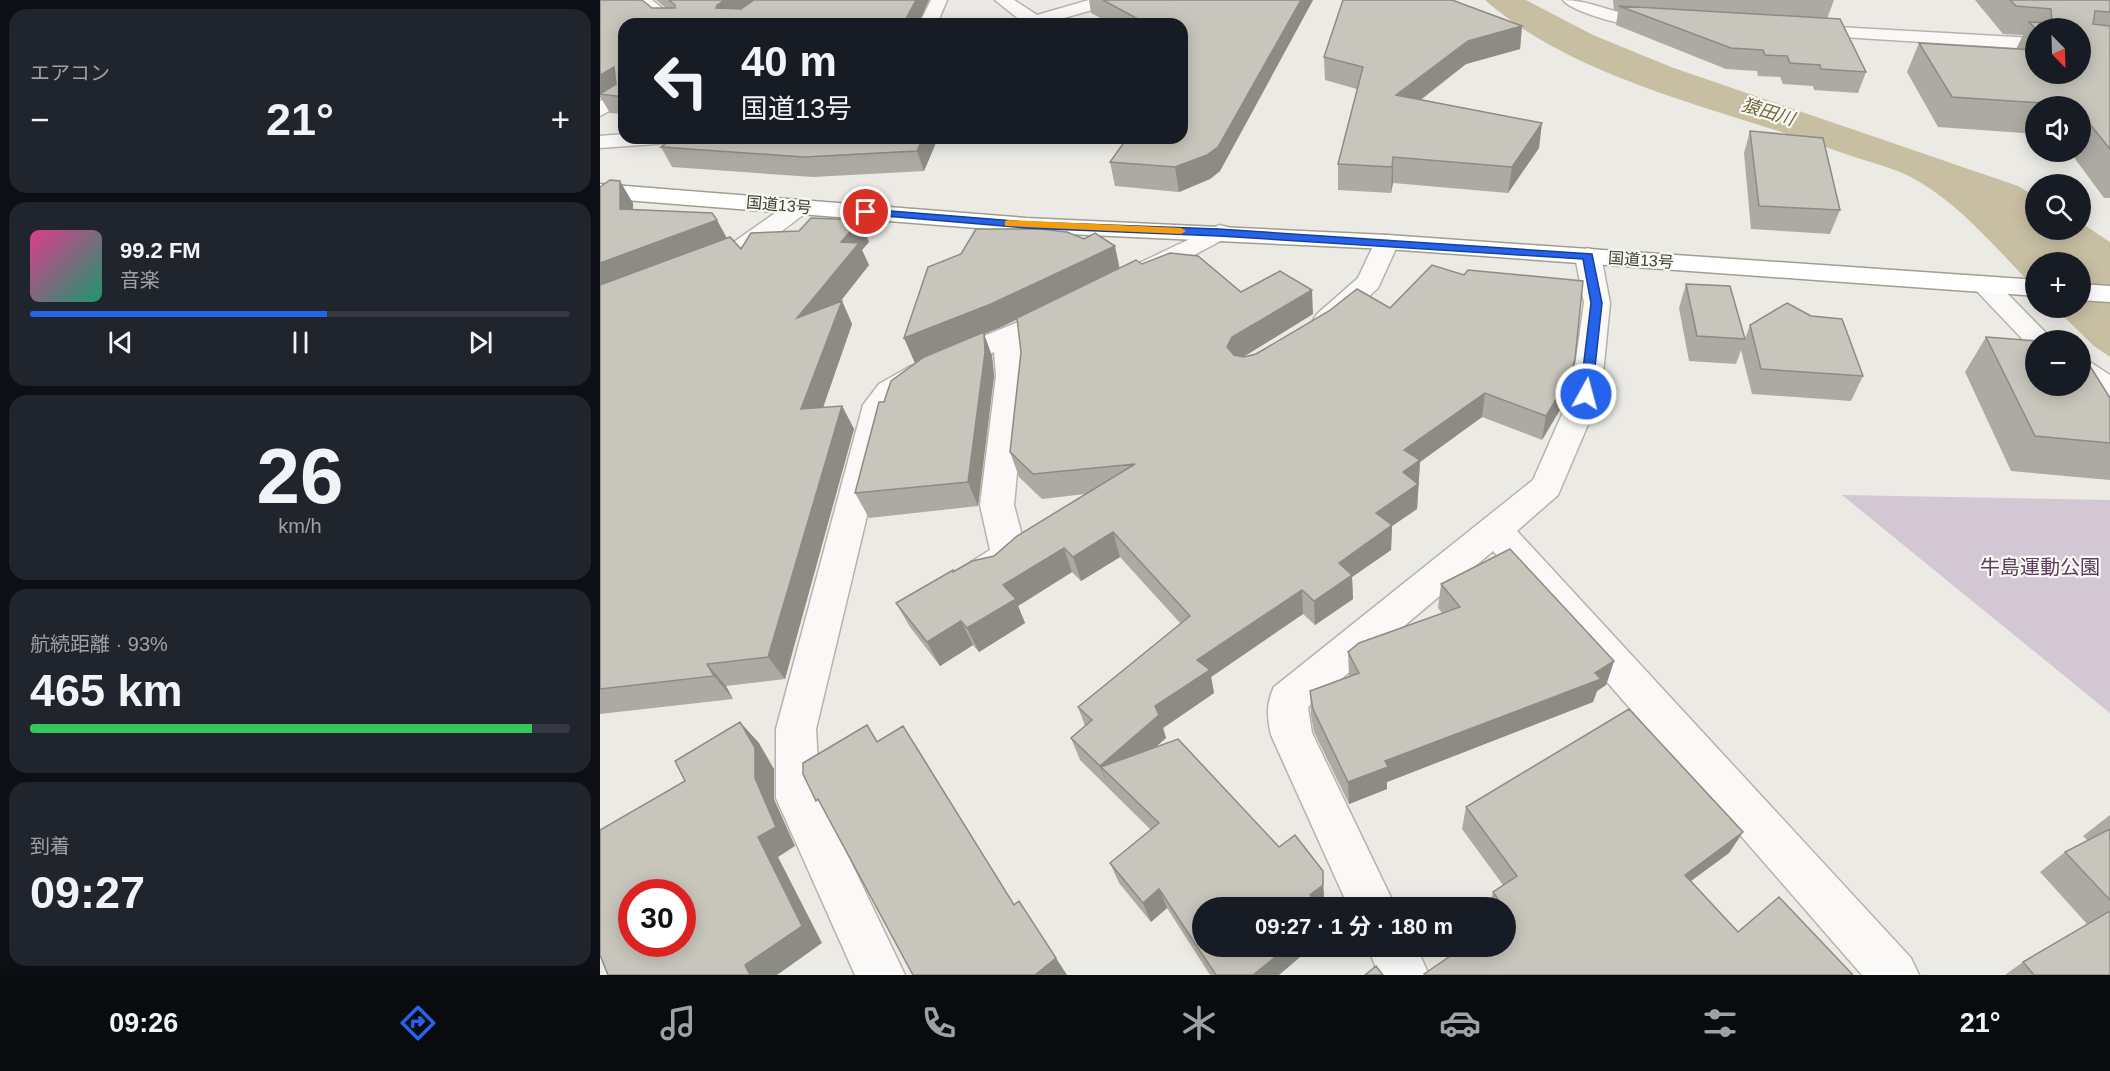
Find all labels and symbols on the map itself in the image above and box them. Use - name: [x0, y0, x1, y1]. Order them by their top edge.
- north arrow: [2025, 18, 2091, 84]
- water label: 猿田川: [1739, 95, 1799, 130]
- pin: [840, 186, 891, 237]
- street label: 国道13号: [745, 194, 813, 216]
- street label: 国道13号: [1608, 249, 1674, 271]
- position arrow: [1554, 362, 1618, 426]
- park label: 牛島運動公園: [1980, 556, 2100, 578]
- speed limit sign: 30: [618, 879, 696, 957]

